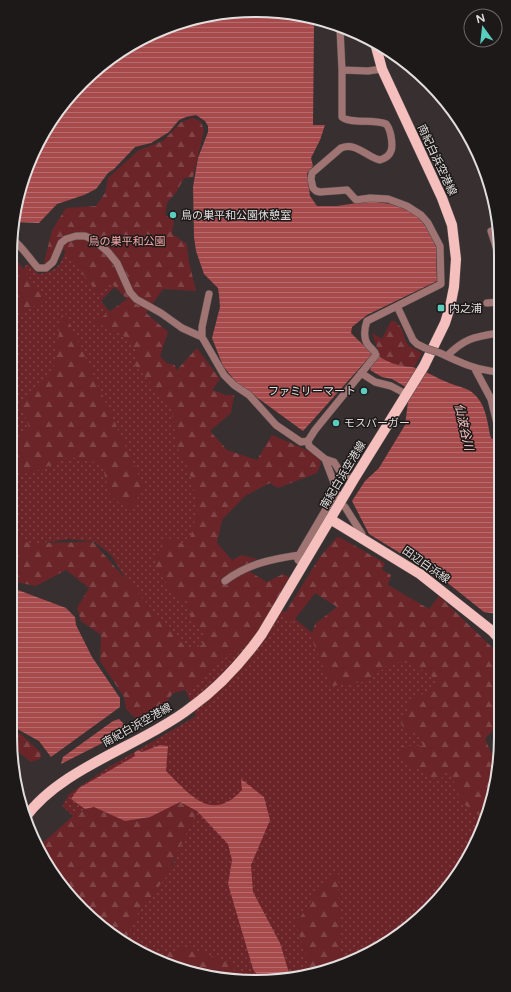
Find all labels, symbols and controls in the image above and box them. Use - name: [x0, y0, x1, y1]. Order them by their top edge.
- north arrow: [463, 8, 503, 48]
- text: N: [475, 11, 486, 26]
- street label: 南紀白浜空港線: [415, 122, 459, 198]
- place label: 鳥の巣平和公園休憩室: [181, 209, 291, 222]
- marker: 鳥の巣平和公園休憩室: [168, 210, 178, 220]
- park label: 鳥の巣平和公園: [89, 235, 166, 248]
- place label: 内之浦: [449, 302, 482, 315]
- marker: 内之浦: [436, 303, 446, 313]
- place label: ファミリーマート: [268, 385, 356, 398]
- marker: ファミリーマート: [359, 386, 369, 396]
- water label: 仙波谷川: [452, 402, 477, 454]
- place label: モスバーガー: [344, 417, 410, 430]
- marker: モスバーガー: [331, 418, 341, 428]
- street label: 南紀白浜空港線: [318, 439, 368, 511]
- street label: 田辺白浜線: [400, 544, 452, 586]
- street label: 南紀白浜空港線: [100, 701, 174, 749]

